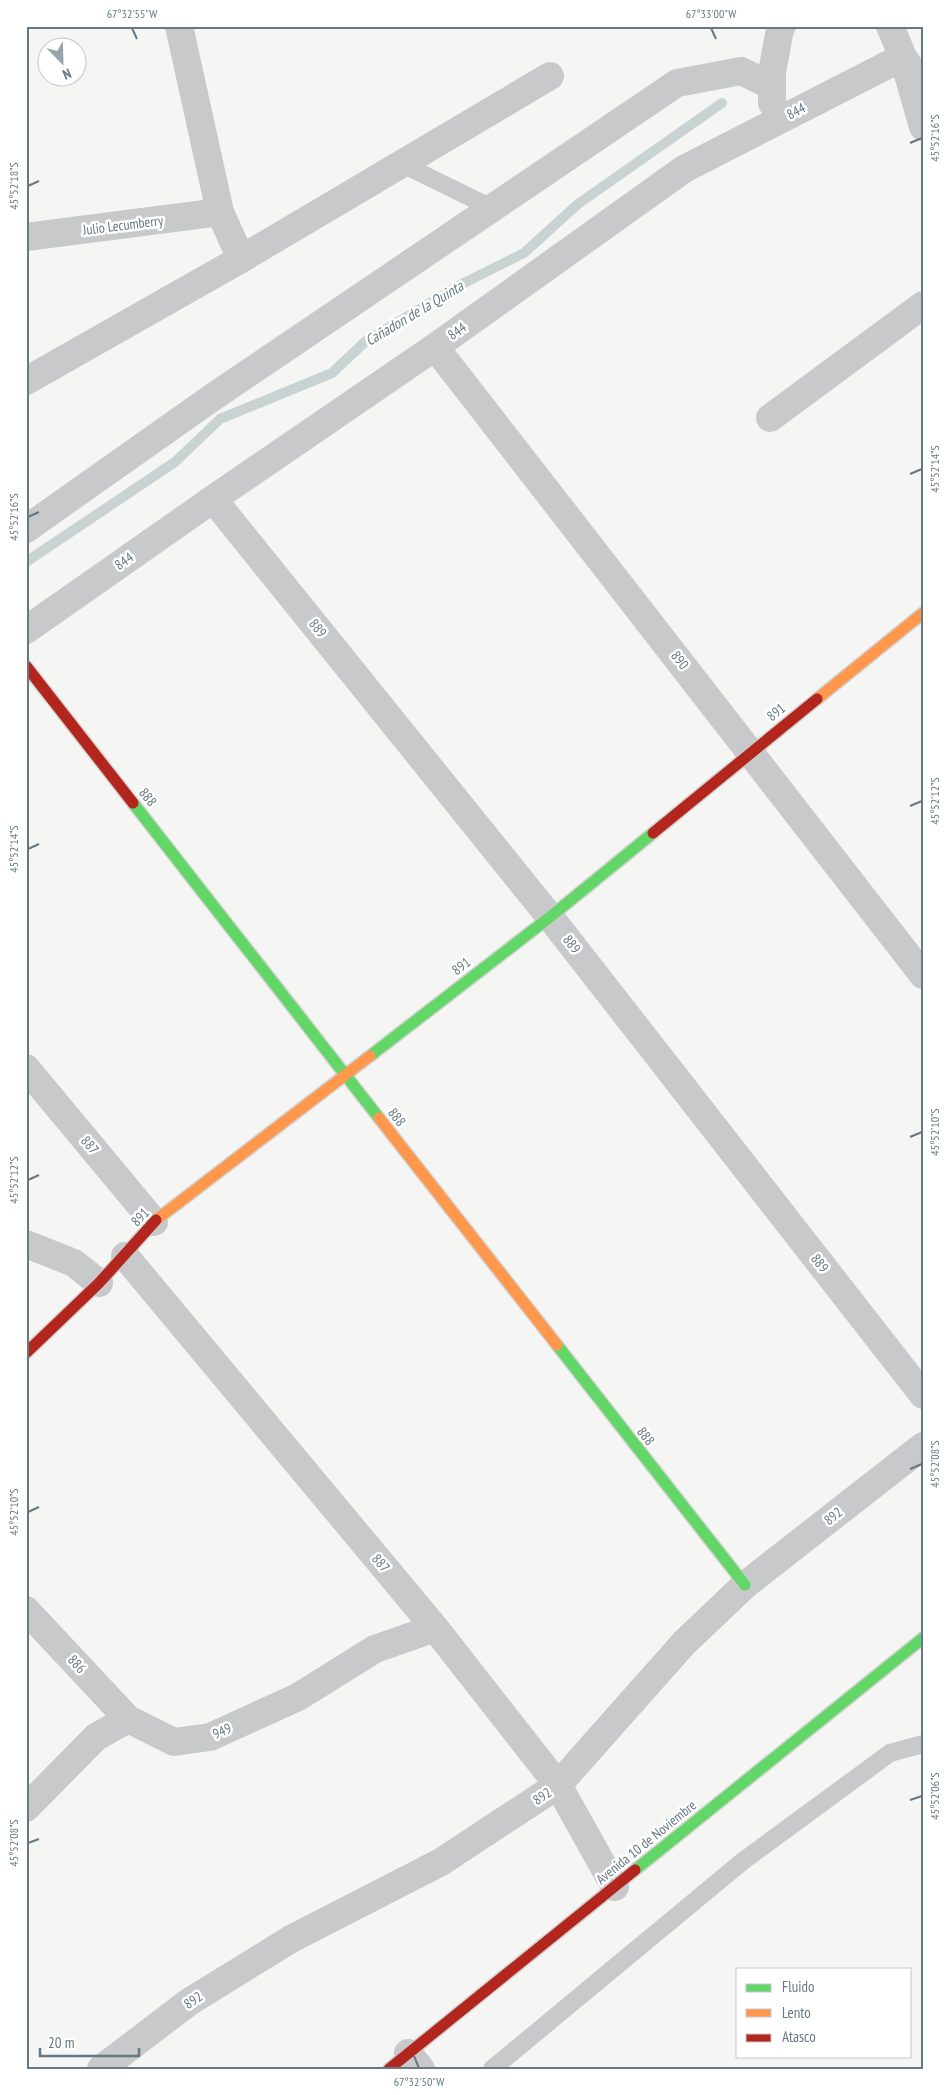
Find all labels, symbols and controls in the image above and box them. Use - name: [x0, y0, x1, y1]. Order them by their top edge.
- text: 67°32'55"W: [107, 6, 157, 21]
- text: 67°33'00"W: [686, 6, 736, 21]
- north arrow: [38, 38, 88, 88]
- text: N: [60, 64, 74, 84]
- street label: 844: [783, 98, 809, 123]
- text: 45°52'16"S: [927, 114, 942, 162]
- text: 45°52'18"S: [6, 162, 21, 210]
- street label: Julio Lecumberry: [81, 211, 165, 239]
- water label: Cañadon de la Quinta: [361, 276, 467, 350]
- street label: 844: [444, 318, 470, 344]
- text: 45°52'14"S: [927, 445, 942, 493]
- text: 45°52'16"S: [6, 493, 21, 541]
- street label: 844: [111, 548, 137, 574]
- street label: 889: [305, 615, 331, 641]
- street label: 890: [667, 647, 693, 673]
- street label: 891: [763, 699, 789, 725]
- text: 45°52'12"S: [927, 777, 942, 825]
- street label: 888: [135, 784, 161, 810]
- text: 45°52'14"S: [6, 825, 21, 873]
- street label: 889: [559, 931, 585, 957]
- street label: 891: [448, 953, 474, 979]
- street label: 888: [384, 1104, 410, 1130]
- text: 45°52'10"S: [927, 1108, 942, 1156]
- street label: 887: [77, 1132, 103, 1158]
- text: 45°52'12"S: [6, 1156, 21, 1204]
- street label: 891: [127, 1204, 153, 1230]
- street label: 889: [807, 1250, 833, 1276]
- street label: 888: [633, 1423, 659, 1449]
- text: 45°52'08"S: [927, 1440, 942, 1488]
- text: 45°52'10"S: [6, 1488, 21, 1536]
- street label: 892: [820, 1503, 846, 1529]
- street label: 887: [368, 1550, 394, 1576]
- street label: 886: [64, 1651, 90, 1677]
- street label: 949: [210, 1719, 234, 1743]
- text: 45°52'06"S: [927, 1772, 942, 1820]
- street label: 892: [529, 1783, 555, 1809]
- street label: Avenida 10 de Noviembre: [592, 1796, 700, 1888]
- text: 45°52'08"S: [6, 1819, 21, 1867]
- legend: [736, 1968, 912, 2058]
- text: Fluido: [782, 1977, 814, 1996]
- street label: 892: [180, 1987, 206, 2013]
- text: Lento: [782, 2003, 811, 2022]
- scale bar: [40, 2025, 139, 2057]
- text: Atasco: [782, 2027, 816, 2046]
- text: 20 m: [48, 2033, 74, 2052]
- text: 67°32'50"W: [394, 2074, 444, 2089]

